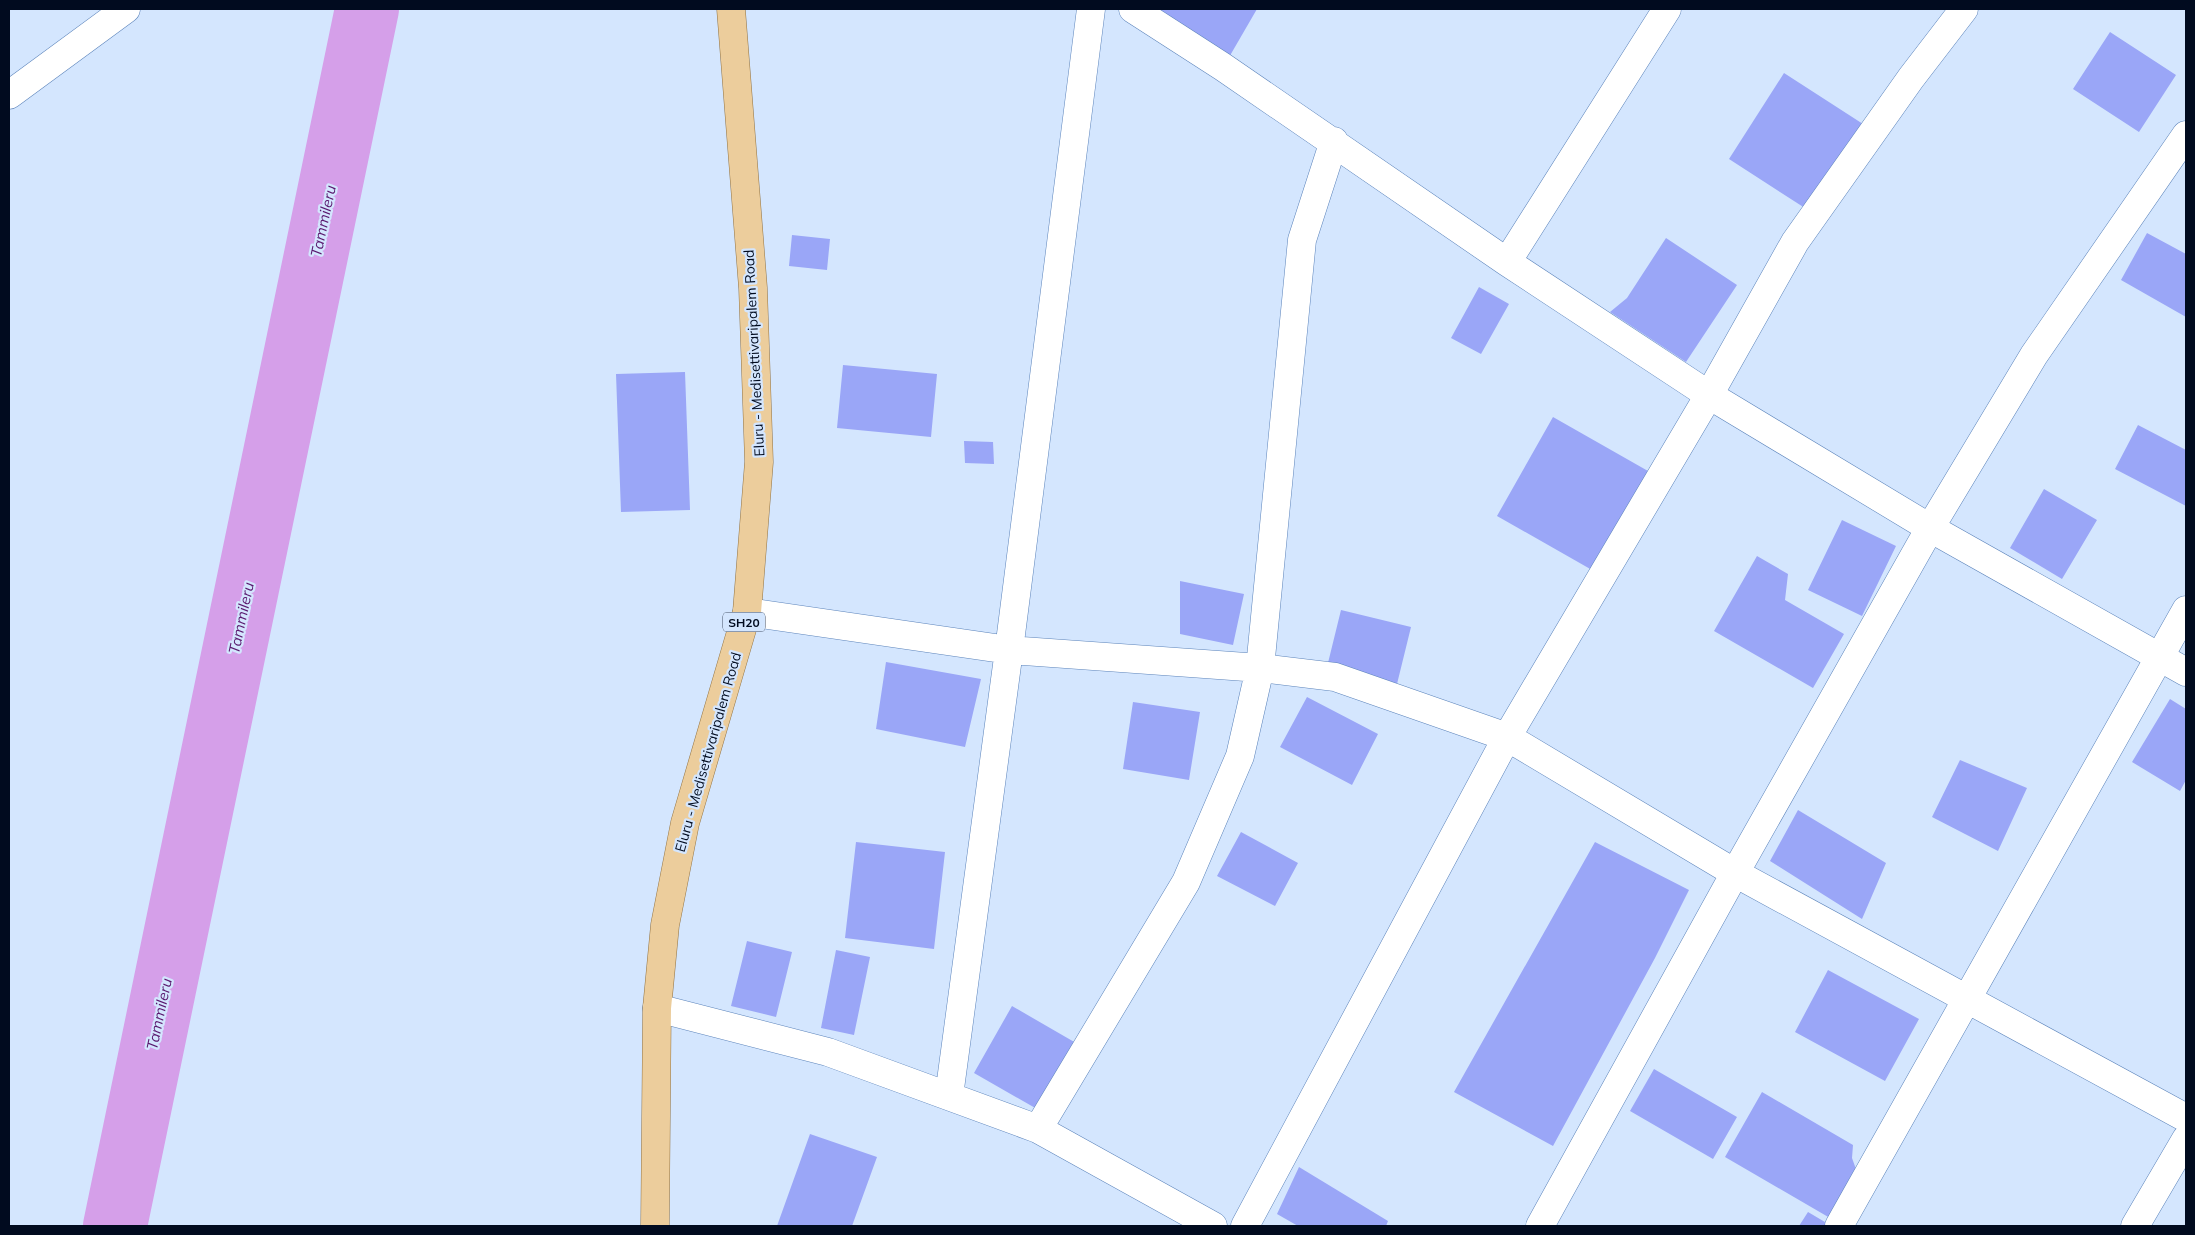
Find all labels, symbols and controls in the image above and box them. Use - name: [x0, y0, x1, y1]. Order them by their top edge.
- water label: Tammileru: [306, 183, 340, 259]
- street label: Eluru - Medisettivaripalem Road: [740, 249, 768, 457]
- water label: Tammileru: [224, 580, 258, 656]
- road number: SH20: [723, 612, 765, 632]
- street label: Eluru - Medisettivaripalem Road: [671, 650, 745, 854]
- water label: Tammileru: [142, 976, 176, 1052]

